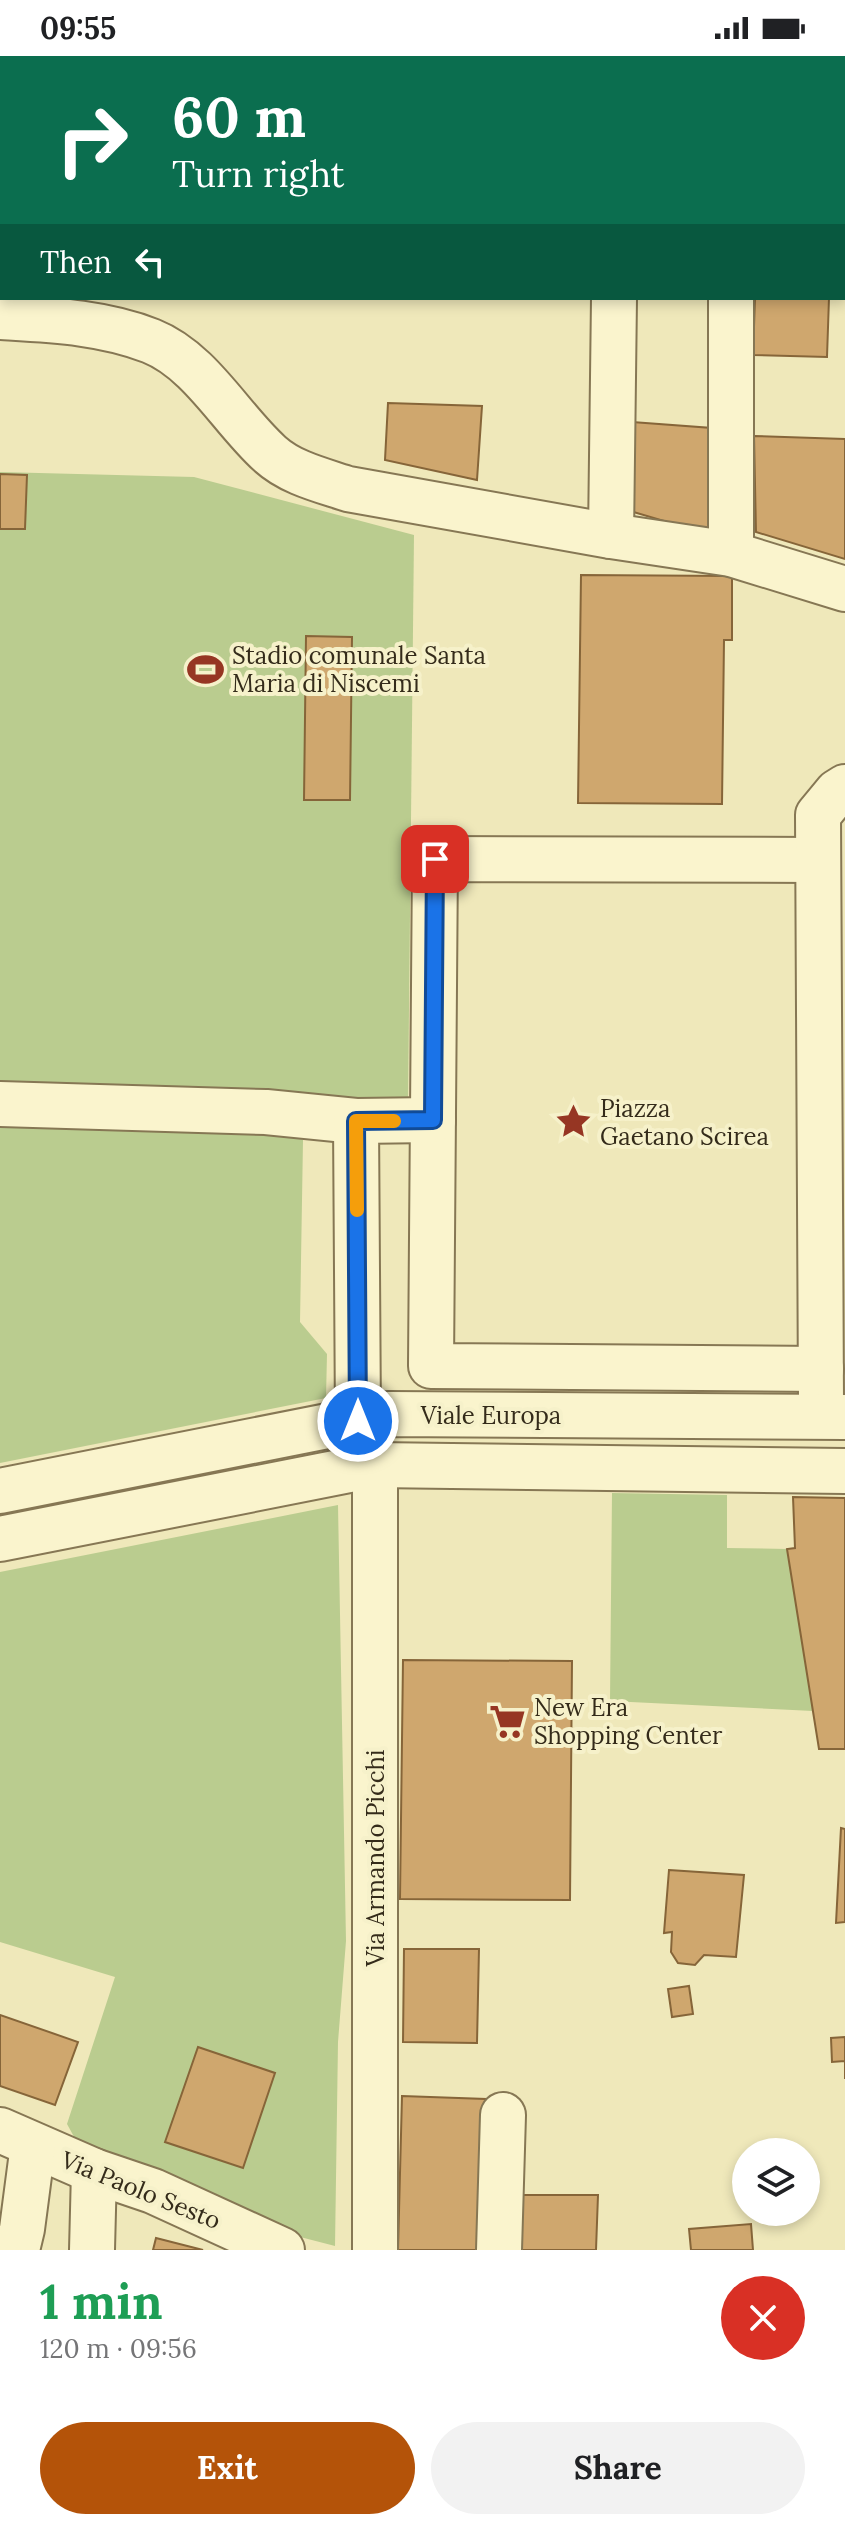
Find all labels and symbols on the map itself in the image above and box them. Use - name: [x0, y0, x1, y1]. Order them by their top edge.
- place label: Stadio comunale Santa Maria di Niscemi: [232, 640, 486, 699]
- sports icon: Stadio comunale Santa Maria di Niscemi: [187, 650, 225, 688]
- pin: [401, 825, 469, 893]
- place label: Piazza Gaetano Scirea: [600, 1093, 769, 1152]
- place icon: Piazza Gaetano Scirea: [555, 1103, 593, 1141]
- position arrow: [316, 1379, 400, 1463]
- street label: Viale Europa: [420, 1400, 561, 1431]
- place label: New Era Shopping Center: [534, 1692, 723, 1751]
- supermarket icon: New Era Shopping Center: [489, 1702, 527, 1740]
- street label: Via Armando Picchi: [360, 1749, 391, 1968]
- street label: Via Paolo Sesto: [56, 2144, 225, 2236]

